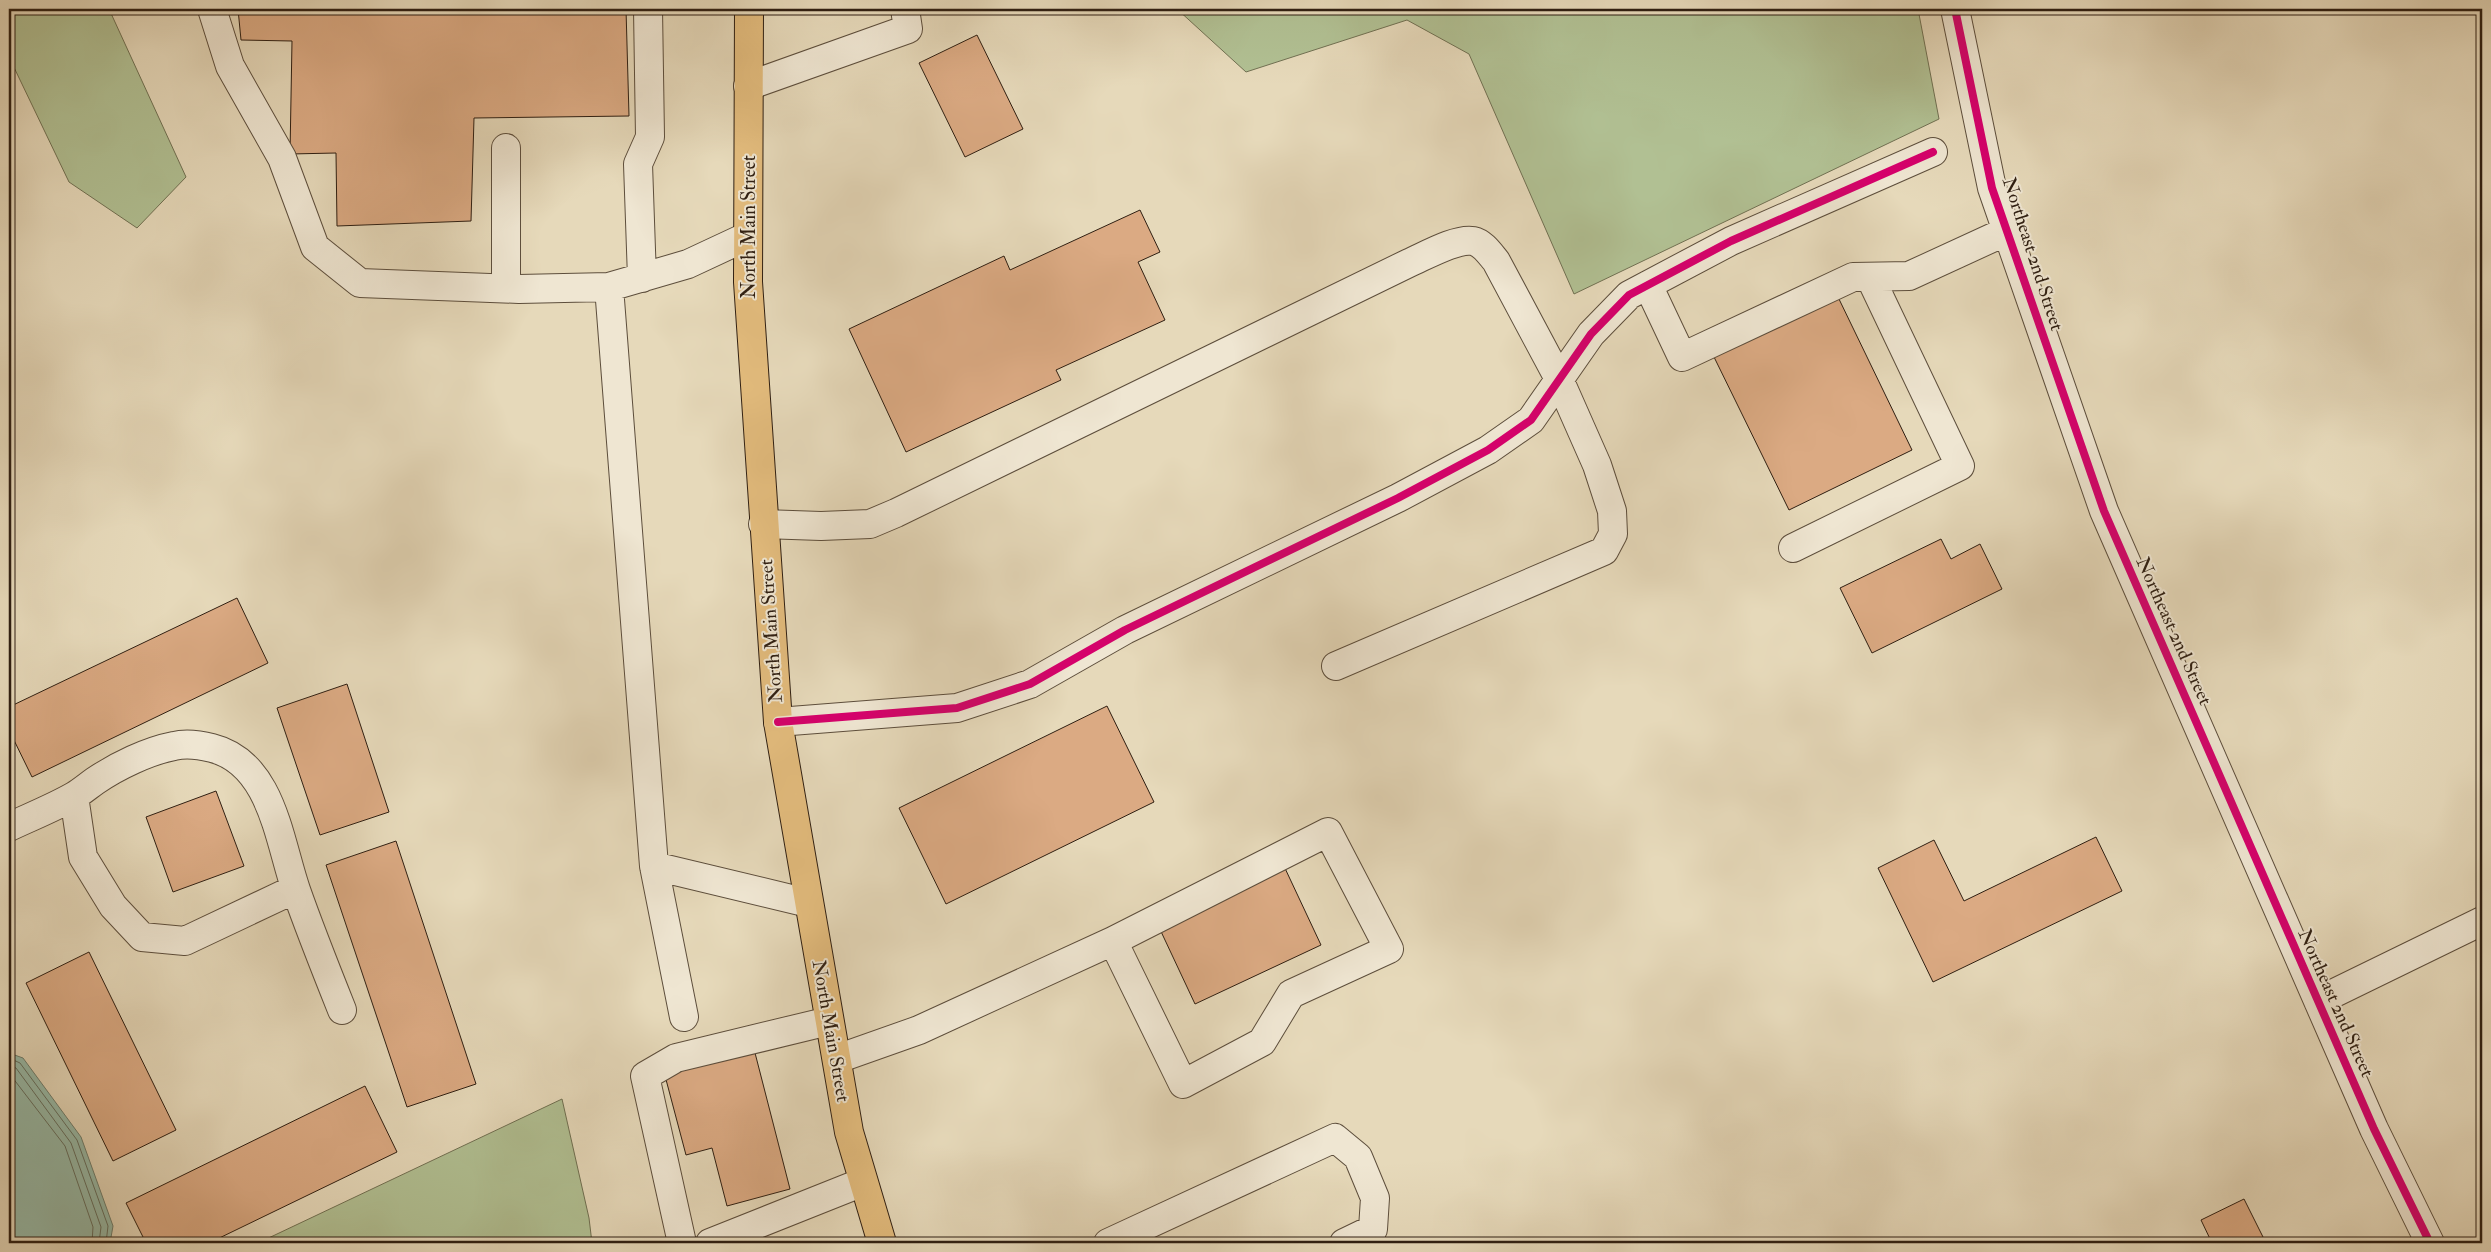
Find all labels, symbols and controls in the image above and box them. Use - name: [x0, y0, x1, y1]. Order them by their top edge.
- street label: North Main Street: [737, 155, 761, 299]
- street label: Northeast 2nd Street: [1997, 174, 2069, 334]
- street label: Northeast 2nd Street: [2131, 553, 2217, 709]
- street label: North Main Street: [754, 559, 788, 703]
- street label: Northeast 2nd Street: [2293, 925, 2379, 1081]
- street label: North Main Street: [807, 958, 855, 1104]

